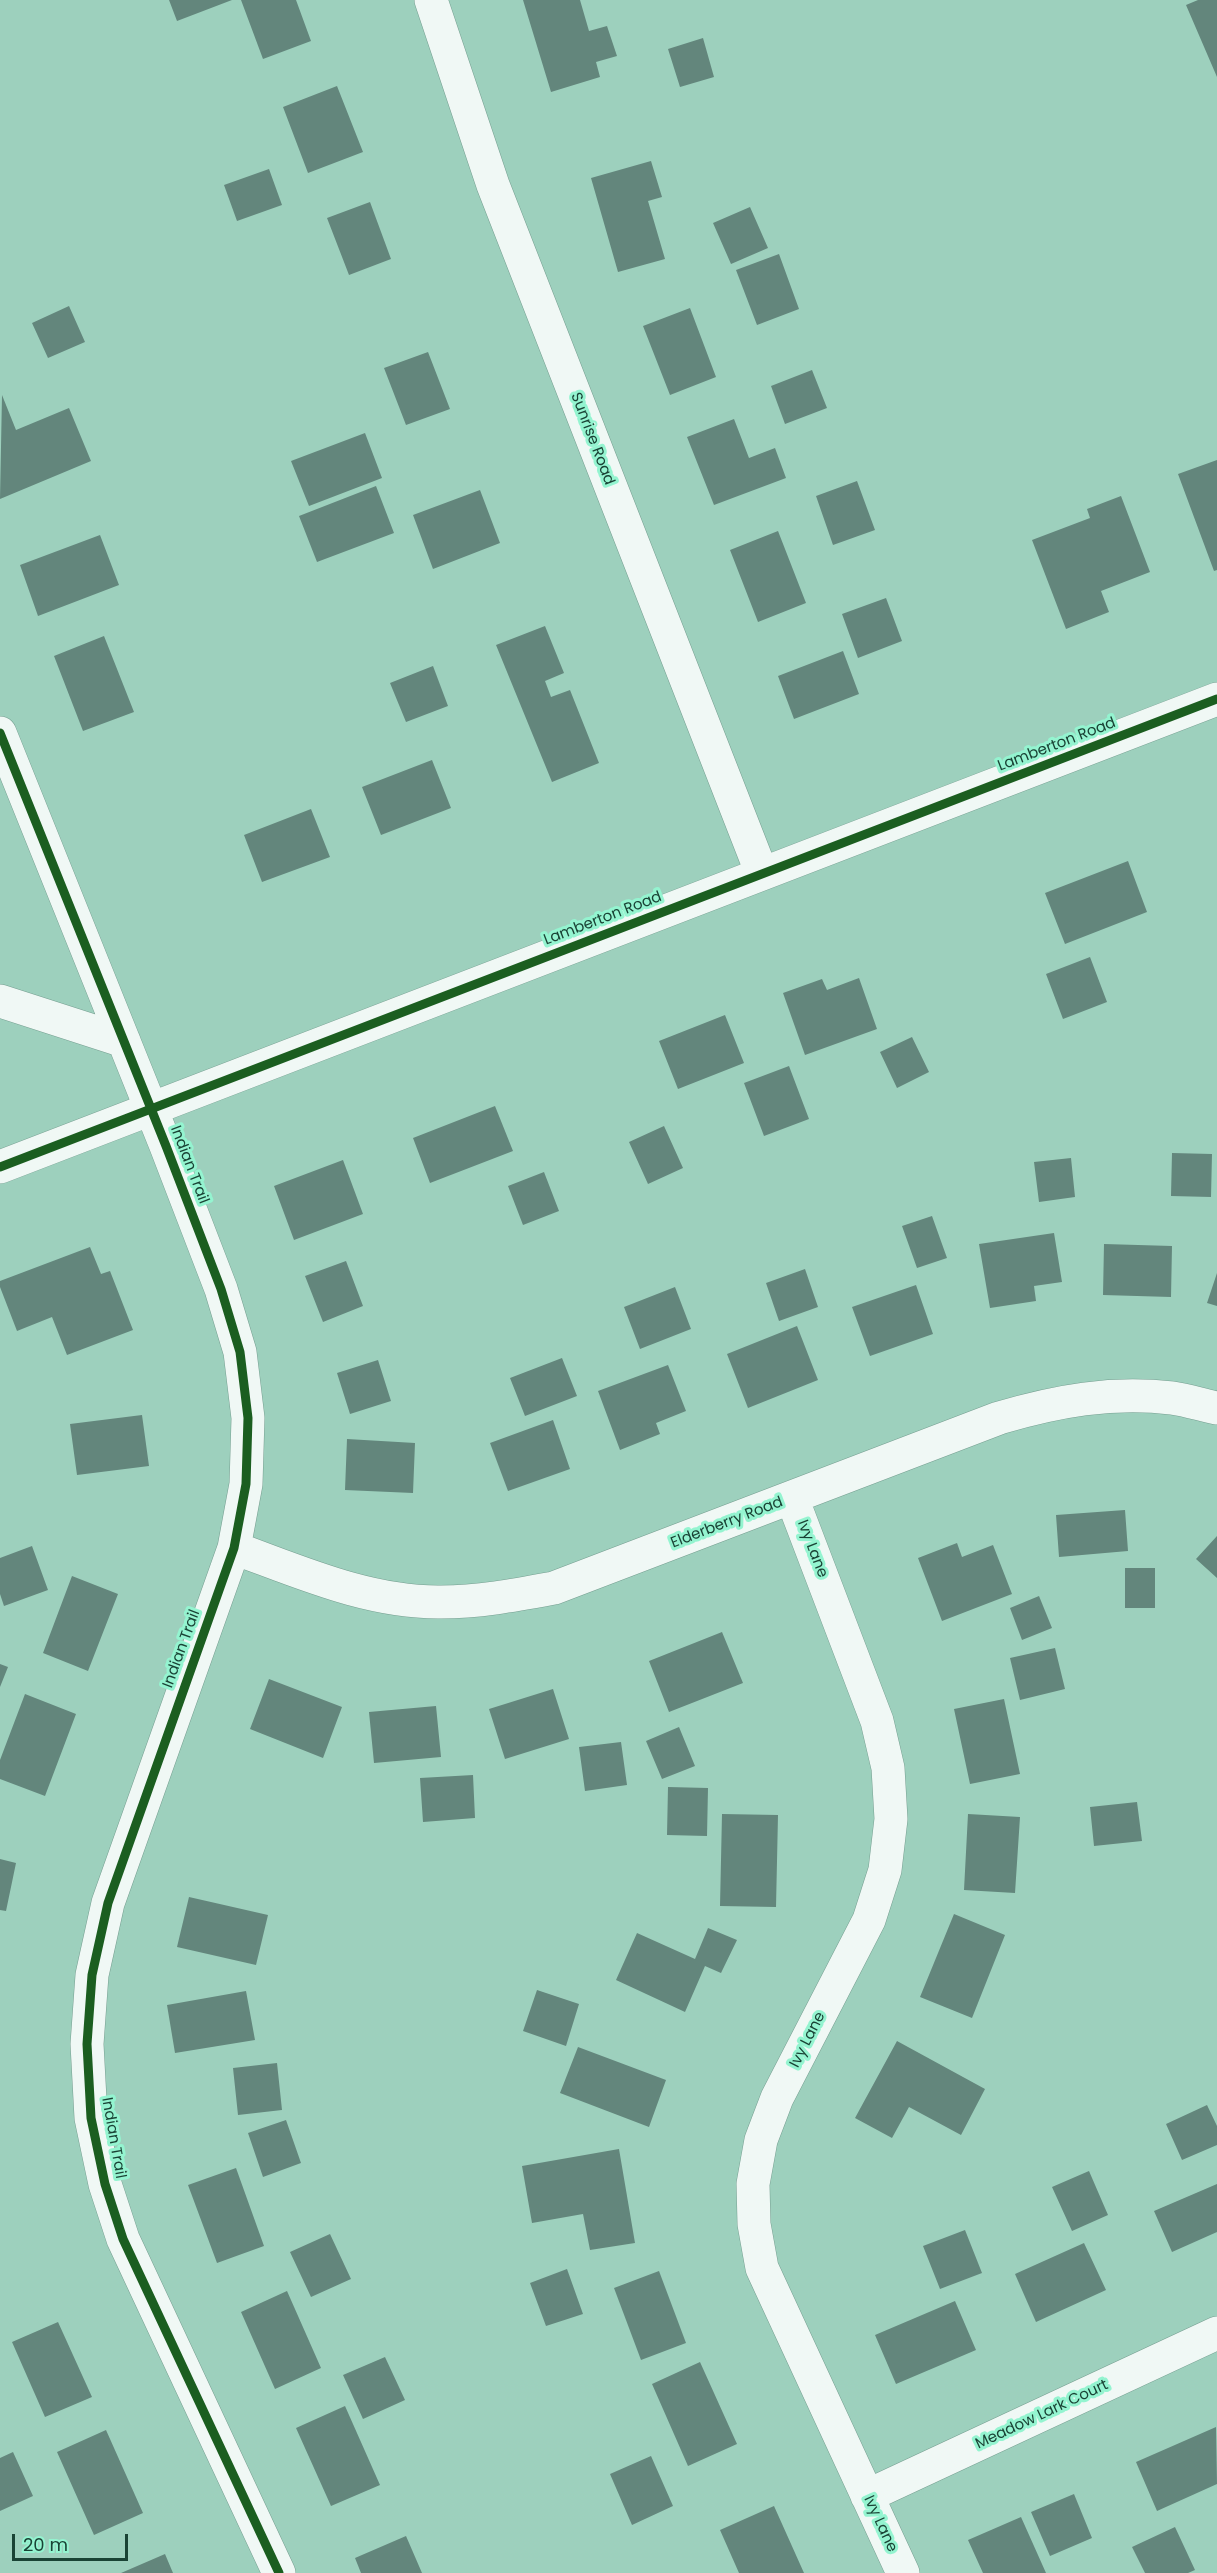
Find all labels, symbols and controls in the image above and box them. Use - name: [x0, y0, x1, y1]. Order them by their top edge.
- street label: Sunrise Road: [566, 390, 618, 488]
- street label: Lamberton Road: [996, 714, 1118, 776]
- street label: Lamberton Road: [542, 888, 664, 950]
- street label: Indian Trail: [166, 1123, 212, 1207]
- street label: Elderberry Road: [668, 1493, 786, 1553]
- street label: Ivy Lane: [793, 1518, 831, 1580]
- street label: Indian Trail: [160, 1607, 204, 1691]
- street label: Ivy Lane: [786, 2009, 830, 2071]
- street label: Indian Trail: [97, 2096, 129, 2180]
- street label: Meadow Lark Court: [973, 2376, 1111, 2454]
- street label: Ivy Lane: [859, 2493, 901, 2555]
- scale bar: [15, 2522, 130, 2560]
- text: 20 m: [23, 2532, 68, 2557]

